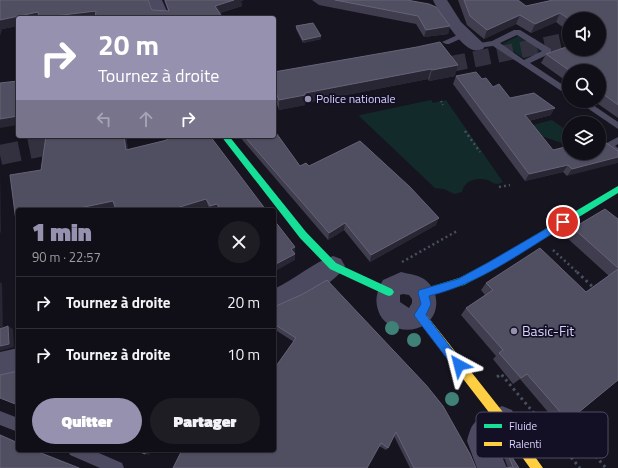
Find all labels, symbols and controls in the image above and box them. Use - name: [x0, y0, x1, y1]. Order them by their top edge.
- map controls: [562, 12, 606, 160]
- button: sound: [562, 12, 606, 56]
- text: 20 m: [98, 23, 159, 66]
- icon: right: [32, 32, 84, 84]
- text: Tournez à droite: [98, 62, 219, 89]
- button: search: [562, 64, 606, 108]
- place label: Police nationale: [316, 89, 396, 108]
- marker: Police nationale: [303, 94, 313, 104]
- icon: left: [93, 108, 115, 130]
- icon: ahead: [135, 108, 157, 130]
- icon: right: [177, 108, 199, 130]
- button: layers: [562, 116, 606, 160]
- pin: [546, 205, 580, 239]
- icon: arrive: [552, 211, 574, 233]
- text: 1 min: [32, 214, 92, 250]
- button: close: [218, 221, 260, 263]
- text: 90 m · 22:57: [32, 247, 101, 267]
- text: Tournez à droite: [66, 291, 171, 314]
- text: 20 m: [227, 291, 260, 314]
- icon: right: [32, 292, 54, 314]
- place label: Basic-Fit: [522, 320, 574, 341]
- marker: Basic-Fit: [509, 326, 519, 336]
- text: Tournez à droite: [66, 343, 171, 366]
- text: 10 m: [227, 343, 260, 366]
- icon: right: [32, 344, 54, 366]
- position arrow: [438, 344, 480, 386]
- button: Quitter: [32, 398, 142, 444]
- button: Partager: [150, 398, 260, 444]
- legend: [476, 412, 608, 458]
- text: Fluide: [509, 418, 537, 434]
- text: Ralenti: [509, 436, 542, 452]

